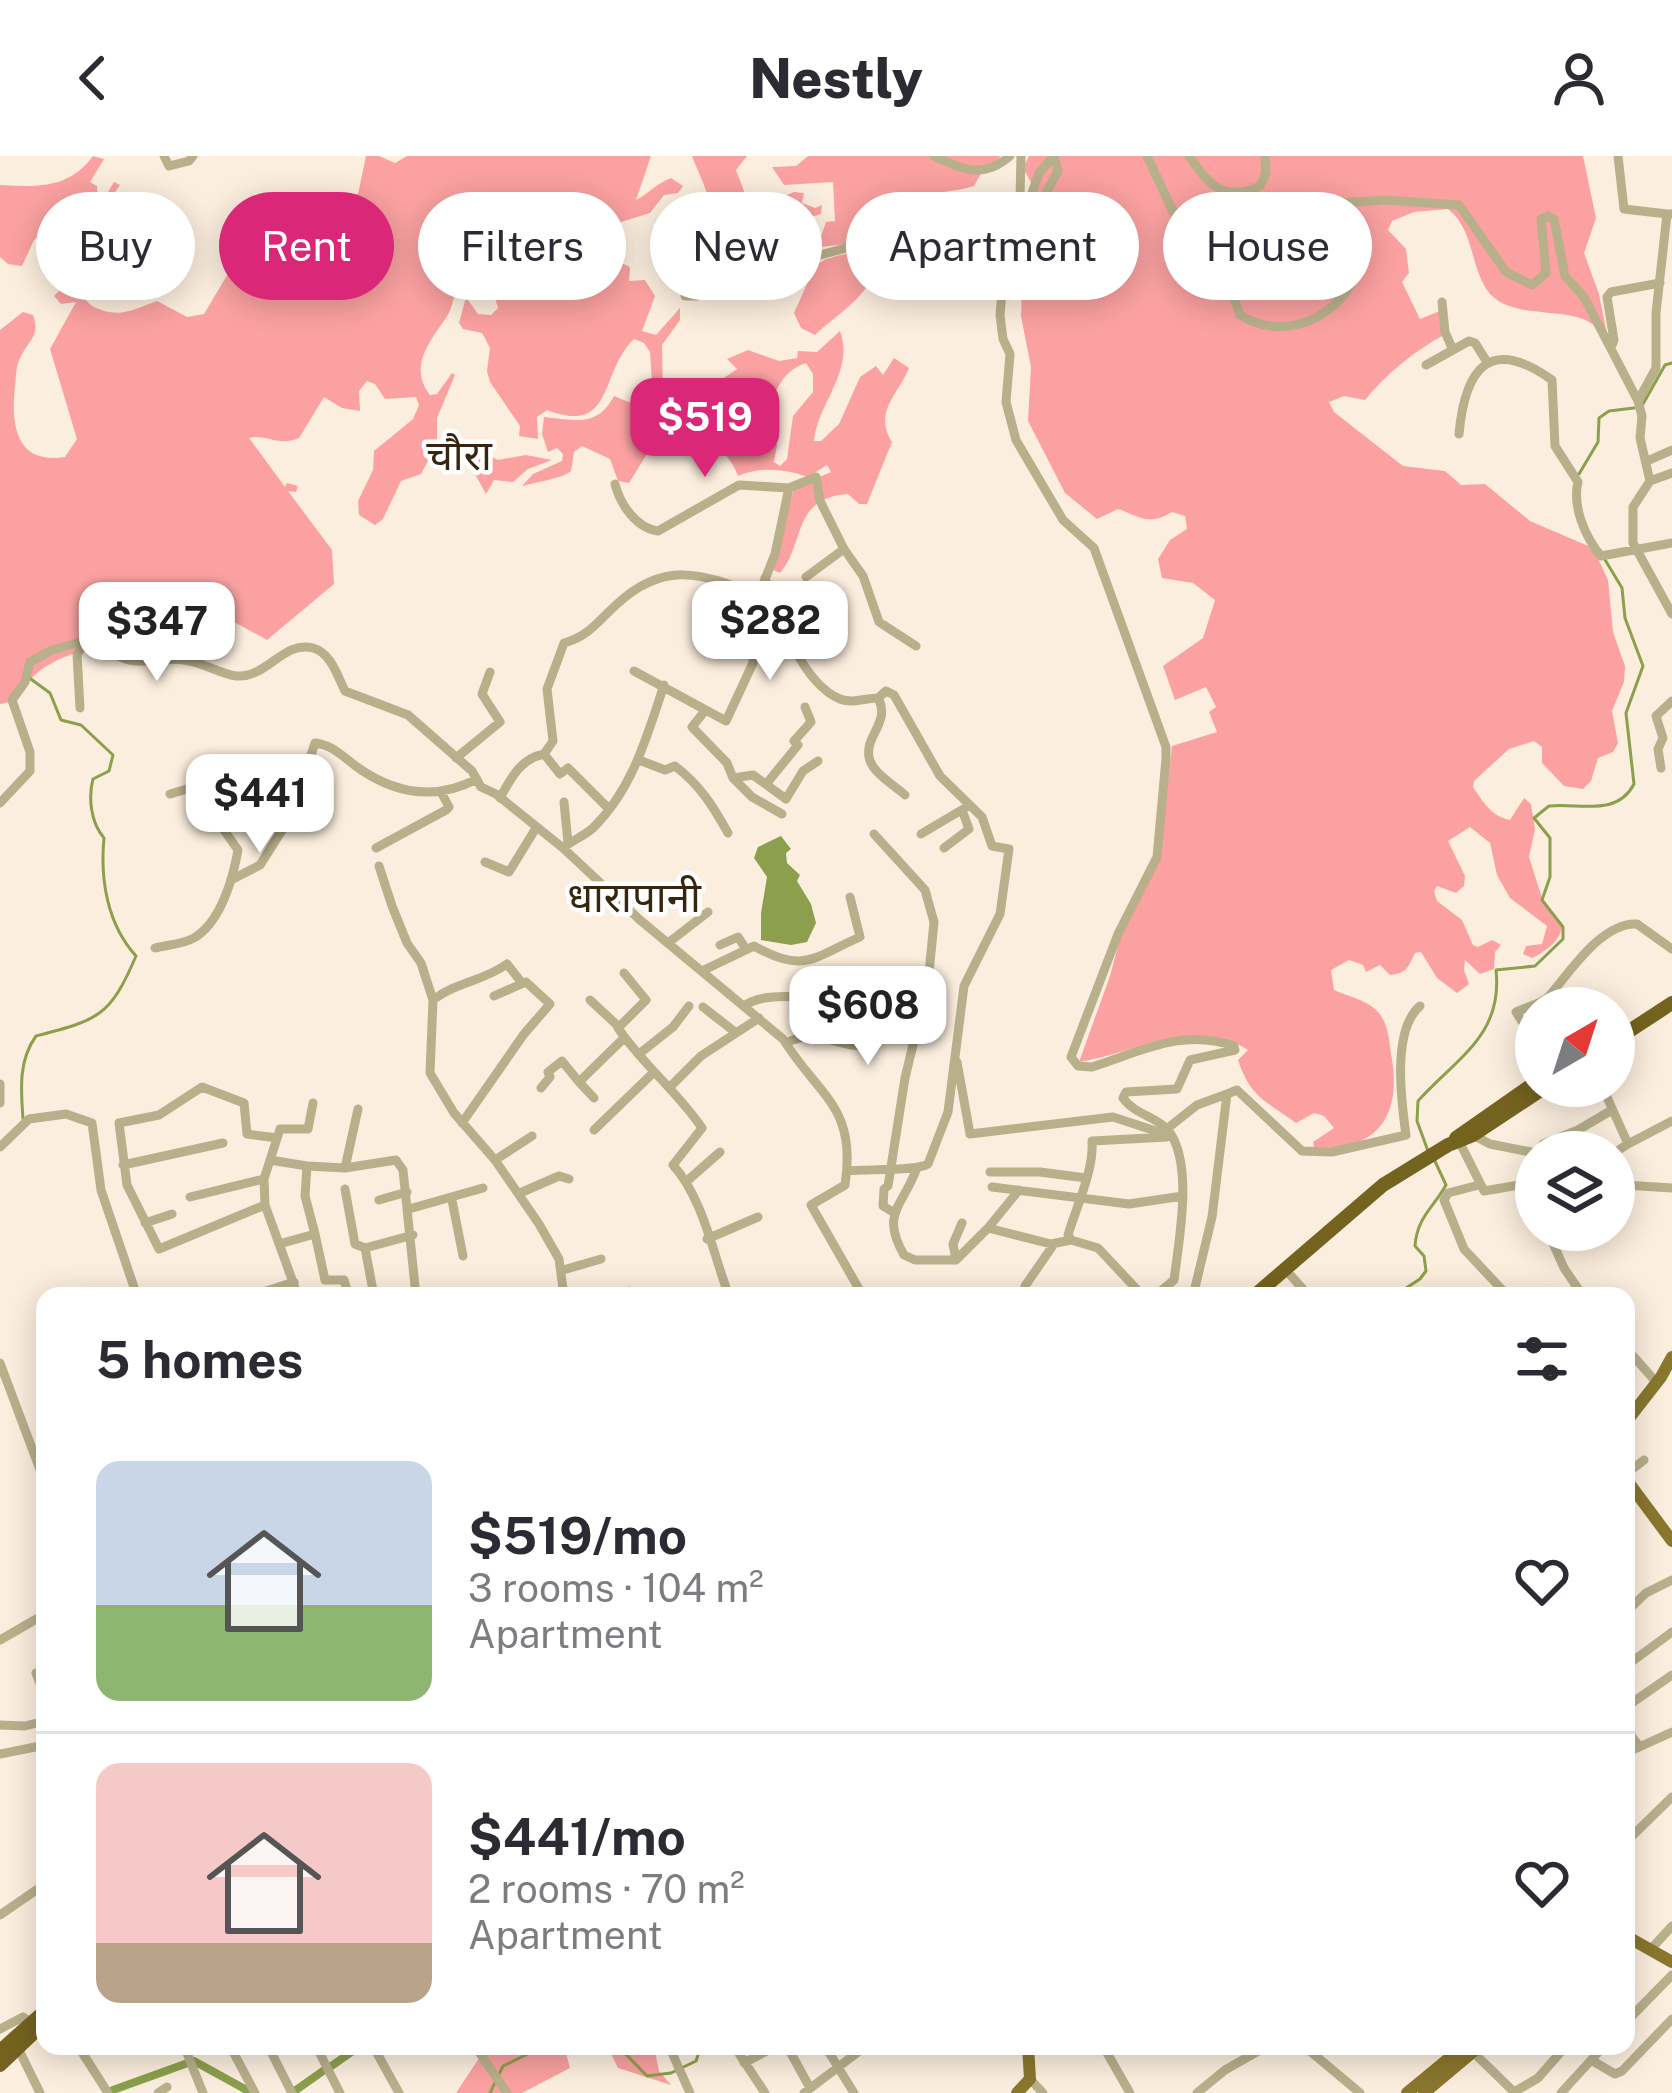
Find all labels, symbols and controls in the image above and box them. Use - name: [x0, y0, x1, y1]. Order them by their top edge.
- icon: back: [60, 45, 126, 111]
- icon: person: [1546, 45, 1612, 111]
- text: Nestly: [749, 47, 923, 110]
- chip: Buy: [36, 192, 195, 300]
- chip: Rent: [219, 192, 394, 300]
- chip: Filters: [418, 192, 626, 300]
- chip: New: [650, 192, 822, 300]
- chip: Apartment: [846, 192, 1139, 300]
- chip: House: [1163, 192, 1372, 300]
- pin: $519: [634, 378, 776, 480]
- text: $519: [657, 394, 753, 440]
- district label: चौरा: [426, 430, 493, 479]
- pin: $282: [699, 581, 841, 683]
- pin: $347: [86, 582, 228, 684]
- text: $282: [719, 597, 821, 643]
- text: $347: [106, 598, 208, 644]
- pin: $441: [189, 754, 331, 856]
- text: $441: [213, 770, 307, 816]
- district label: धारापानी: [567, 872, 702, 921]
- pin: $608: [797, 966, 939, 1068]
- text: $608: [816, 982, 920, 1028]
- north arrow: [1515, 987, 1635, 1107]
- map controls: [1515, 987, 1635, 1251]
- button: layers: [1515, 1131, 1635, 1251]
- icon: filters: [1509, 1326, 1575, 1392]
- text: 5 homes: [96, 1330, 303, 1389]
- text: $519/mo: [468, 1506, 687, 1565]
- icon: home: [192, 1509, 336, 1653]
- icon: heart: [1509, 1548, 1575, 1614]
- text: 3 rooms · 104 m²: [468, 1565, 764, 1611]
- text: Apartment: [468, 1611, 663, 1657]
- text: $441/mo: [468, 1807, 686, 1866]
- icon: home: [192, 1811, 336, 1955]
- icon: heart: [1509, 1850, 1575, 1916]
- text: 2 rooms · 70 m²: [468, 1866, 745, 1912]
- text: Apartment: [468, 1912, 663, 1958]

